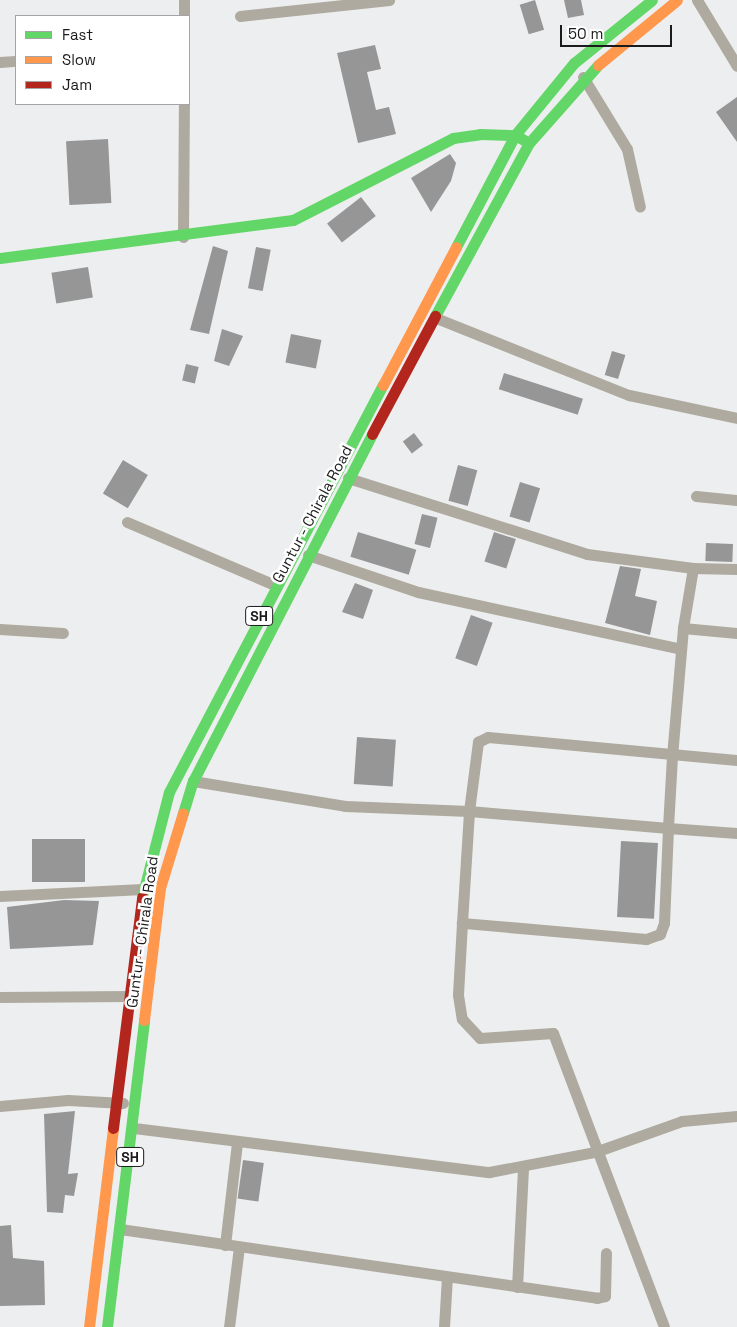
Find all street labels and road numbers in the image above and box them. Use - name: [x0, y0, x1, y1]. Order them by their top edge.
- street label: Guntur - Chirala Road: [268, 442, 356, 586]
- road number: SH: [244, 604, 274, 628]
- street label: Guntur - Chirala Road: [122, 855, 162, 1009]
- road number: SH: [115, 1146, 145, 1168]

